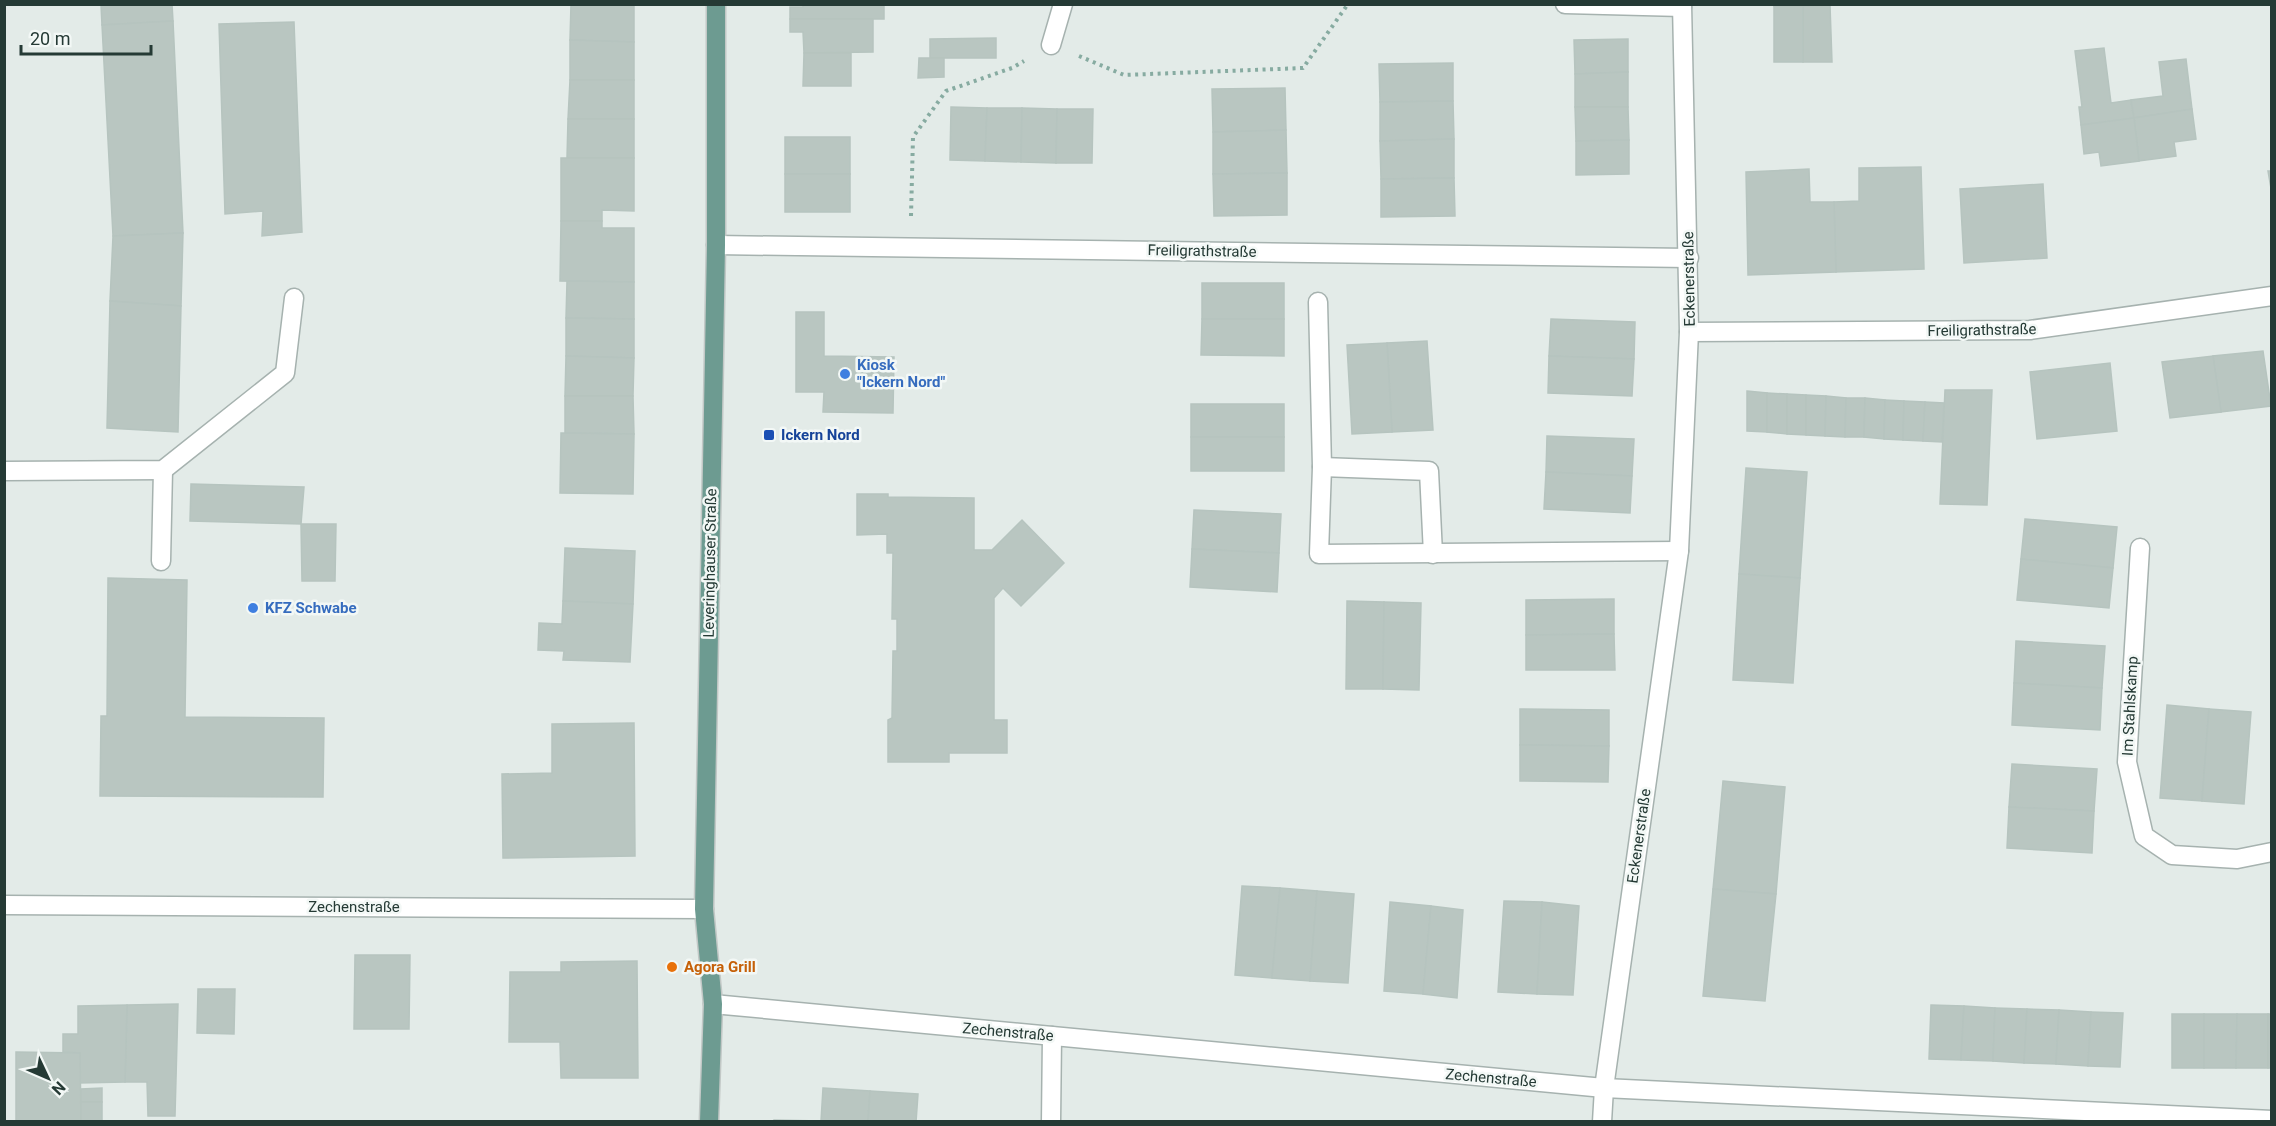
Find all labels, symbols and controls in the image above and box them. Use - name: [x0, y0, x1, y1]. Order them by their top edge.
- scale bar: [21, 18, 152, 56]
- text: 20 m: [30, 28, 70, 49]
- street label: Eckenerstraße: [1679, 231, 1699, 327]
- street label: Freiligrathstraße: [1147, 241, 1257, 261]
- street label: Freiligrathstraße: [1927, 320, 2037, 340]
- place label: Kiosk "Ickern Nord": [857, 356, 945, 391]
- marker: Kiosk "Ickern Nord": [838, 367, 852, 381]
- place label: Ickern Nord: [781, 426, 860, 444]
- marker: Ickern Nord: [762, 428, 776, 442]
- street label: Leveringhauser Straße: [700, 488, 720, 638]
- place label: KFZ Schwabe: [265, 599, 357, 617]
- marker: KFZ Schwabe: [246, 601, 260, 615]
- street label: Im Stahlskamp: [2118, 656, 2142, 756]
- street label: Eckenerstraße: [1623, 787, 1655, 885]
- street label: Zechenstraße: [308, 898, 400, 916]
- place label: Agora Grill: [684, 958, 756, 976]
- marker: Agora Grill: [665, 960, 679, 974]
- street label: Zechenstraße: [962, 1019, 1054, 1045]
- north arrow: [18, 1048, 78, 1108]
- street label: Zechenstraße: [1445, 1065, 1537, 1091]
- text: N: [48, 1077, 69, 1099]

